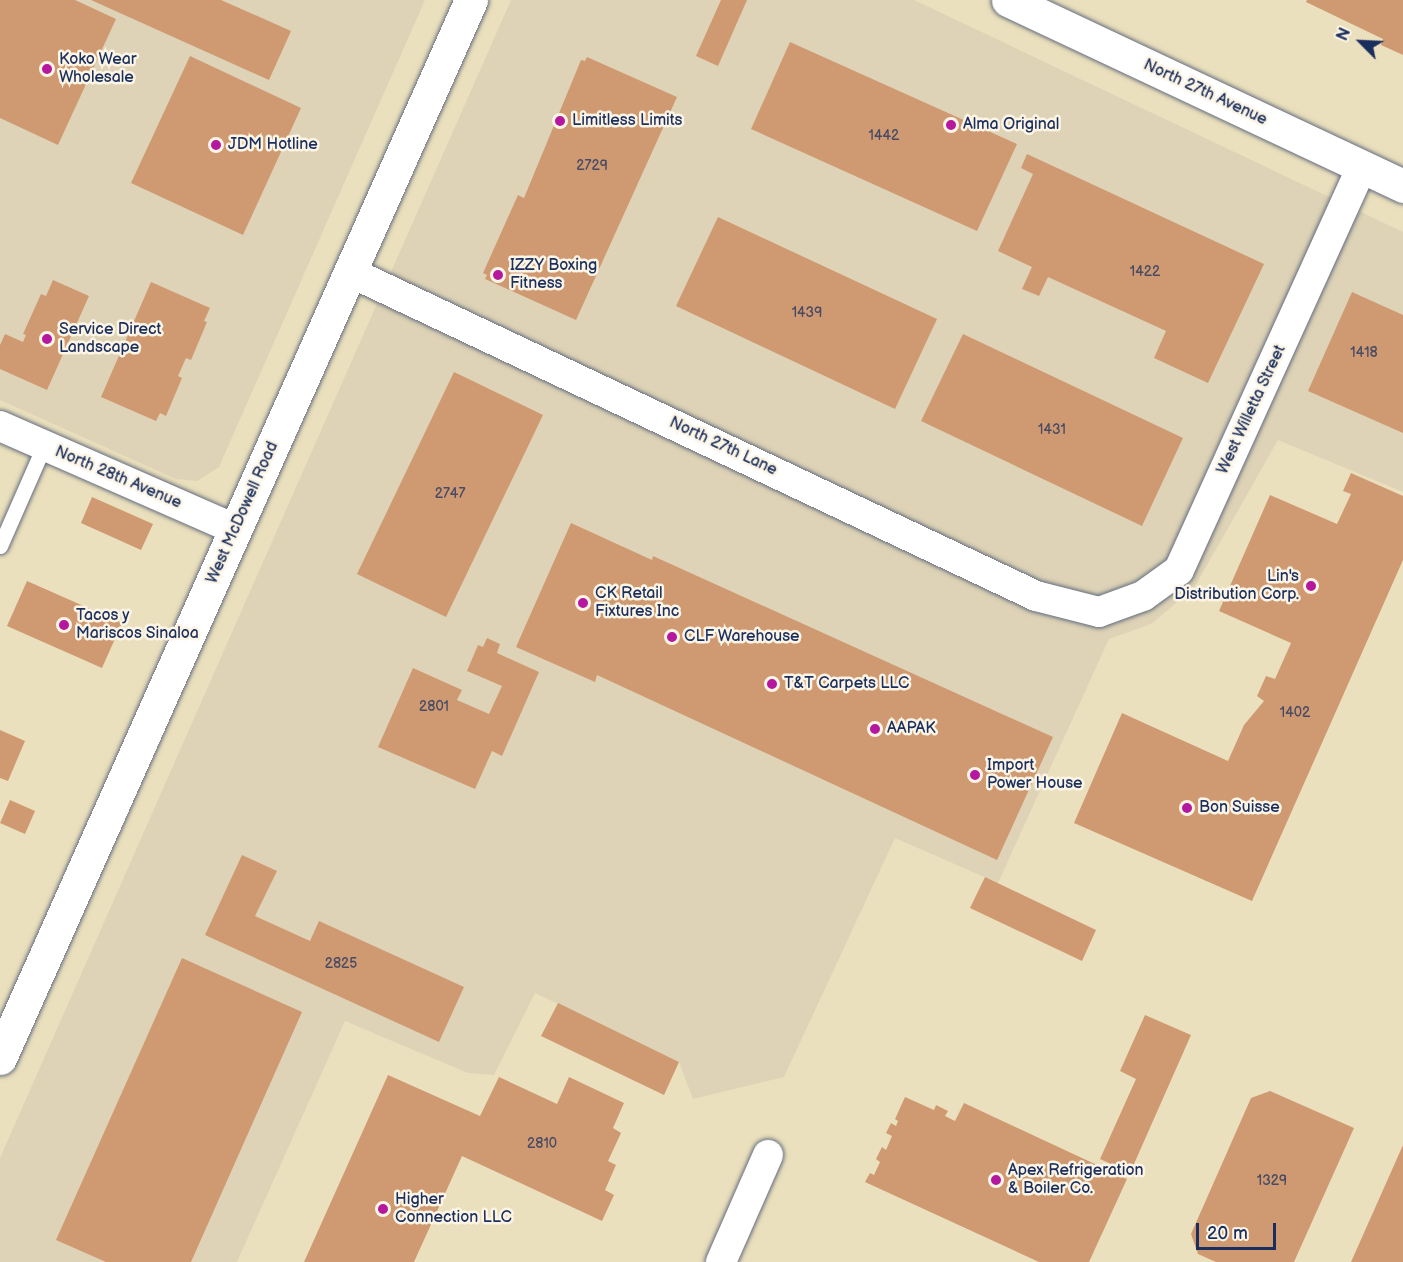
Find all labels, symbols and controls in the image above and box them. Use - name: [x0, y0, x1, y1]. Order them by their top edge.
- north arrow: [1331, 12, 1391, 72]
- text: N: [1333, 25, 1355, 44]
- place label: Koko Wear Wholesale: [59, 50, 137, 88]
- street label: North 27th Avenue: [1140, 56, 1270, 130]
- marker: Koko Wear Wholesale: [40, 62, 54, 76]
- place label: Limitless Limits: [572, 111, 683, 131]
- marker: Limitless Limits: [553, 114, 567, 128]
- place label: Alma Original: [963, 115, 1059, 135]
- marker: Alma Original: [944, 118, 958, 132]
- house number: 1442: [869, 128, 899, 144]
- place label: JDM Hotline: [228, 135, 318, 155]
- marker: JDM Hotline: [209, 138, 223, 152]
- house number: 2729: [576, 158, 608, 174]
- place label: IZZY Boxing Fitness: [510, 256, 597, 294]
- house number: 1422: [1130, 264, 1160, 280]
- marker: IZZY Boxing Fitness: [491, 268, 505, 282]
- house number: 1439: [792, 305, 822, 321]
- place label: Service Direct Landscape: [59, 320, 161, 358]
- marker: Service Direct Landscape: [40, 332, 54, 346]
- street label: West Willetta Street: [1213, 342, 1291, 478]
- house number: 1418: [1350, 345, 1378, 361]
- street label: North 27th Lane: [666, 414, 780, 480]
- house number: 1431: [1038, 422, 1066, 438]
- street label: West McDowell Road: [203, 439, 283, 587]
- street label: North 28th Avenue: [52, 443, 184, 513]
- house number: 2747: [435, 486, 465, 502]
- place label: Lin's Distribution Corp.: [1174, 567, 1299, 605]
- marker: Lin's Distribution Corp.: [1304, 579, 1318, 593]
- place label: CK Retail Fixtures Inc: [595, 584, 679, 622]
- marker: CK Retail Fixtures Inc: [576, 596, 590, 610]
- place label: Tacos y Mariscos Sinaloa: [76, 606, 199, 644]
- marker: Tacos y Mariscos Sinaloa: [57, 618, 71, 632]
- place label: CLF Warehouse: [684, 627, 800, 647]
- marker: CLF Warehouse: [665, 630, 679, 644]
- place label: T&T Carpets LLC: [784, 674, 909, 694]
- marker: T&T Carpets LLC: [765, 677, 779, 691]
- house number: 2801: [419, 699, 449, 715]
- house number: 1402: [1280, 705, 1310, 721]
- place label: AAPAK: [887, 719, 936, 739]
- marker: AAPAK: [868, 722, 882, 736]
- place label: Import Power House: [987, 756, 1083, 794]
- marker: Import Power House: [968, 768, 982, 782]
- place label: Bon Suisse: [1199, 798, 1280, 818]
- marker: Bon Suisse: [1180, 801, 1194, 815]
- house number: 2825: [325, 956, 357, 972]
- house number: 2810: [527, 1136, 557, 1152]
- place label: Apex Refrigeration & Boiler Co.: [1008, 1161, 1144, 1199]
- marker: Apex Refrigeration & Boiler Co.: [989, 1173, 1003, 1187]
- house number: 1329: [1257, 1173, 1287, 1189]
- place label: Higher Connection LLC: [395, 1190, 512, 1228]
- marker: Higher Connection LLC: [376, 1202, 390, 1216]
- scale bar: [1199, 1211, 1278, 1249]
- text: 20 m: [1207, 1223, 1248, 1244]

